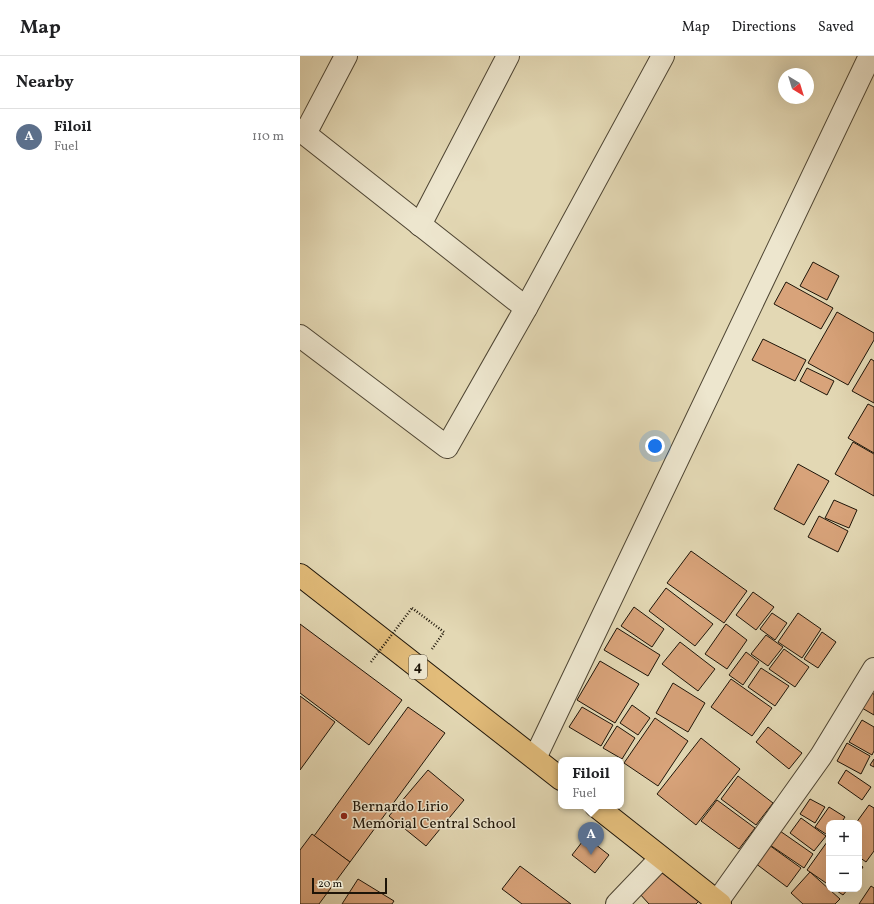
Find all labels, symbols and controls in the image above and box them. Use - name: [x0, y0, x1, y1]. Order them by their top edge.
- text: Map: [20, 15, 61, 41]
- text: Map: [682, 18, 710, 37]
- text: Directions: [732, 18, 796, 37]
- text: Saved: [818, 18, 854, 37]
- north arrow: [778, 68, 814, 104]
- text: Nearby: [16, 71, 74, 94]
- text: Filoil: [54, 117, 92, 138]
- text: A: [24, 128, 34, 146]
- text: 110 m: [252, 128, 284, 146]
- text: Fuel: [54, 138, 78, 156]
- your location: [645, 436, 665, 456]
- road number: 4: [409, 655, 427, 679]
- popup: [558, 757, 624, 809]
- text: Filoil: [572, 764, 610, 785]
- text: Fuel: [572, 785, 596, 803]
- place label: Bernardo Lirio Memorial Central School: [352, 797, 516, 835]
- marker: Bernardo Lirio Memorial Central School: [339, 811, 349, 821]
- map controls: [826, 820, 862, 892]
- button: +: [826, 820, 862, 856]
- pin: A: [578, 822, 604, 855]
- button: −: [826, 856, 862, 892]
- scale bar: [312, 876, 387, 895]
- text: 20 m: [318, 877, 342, 892]

